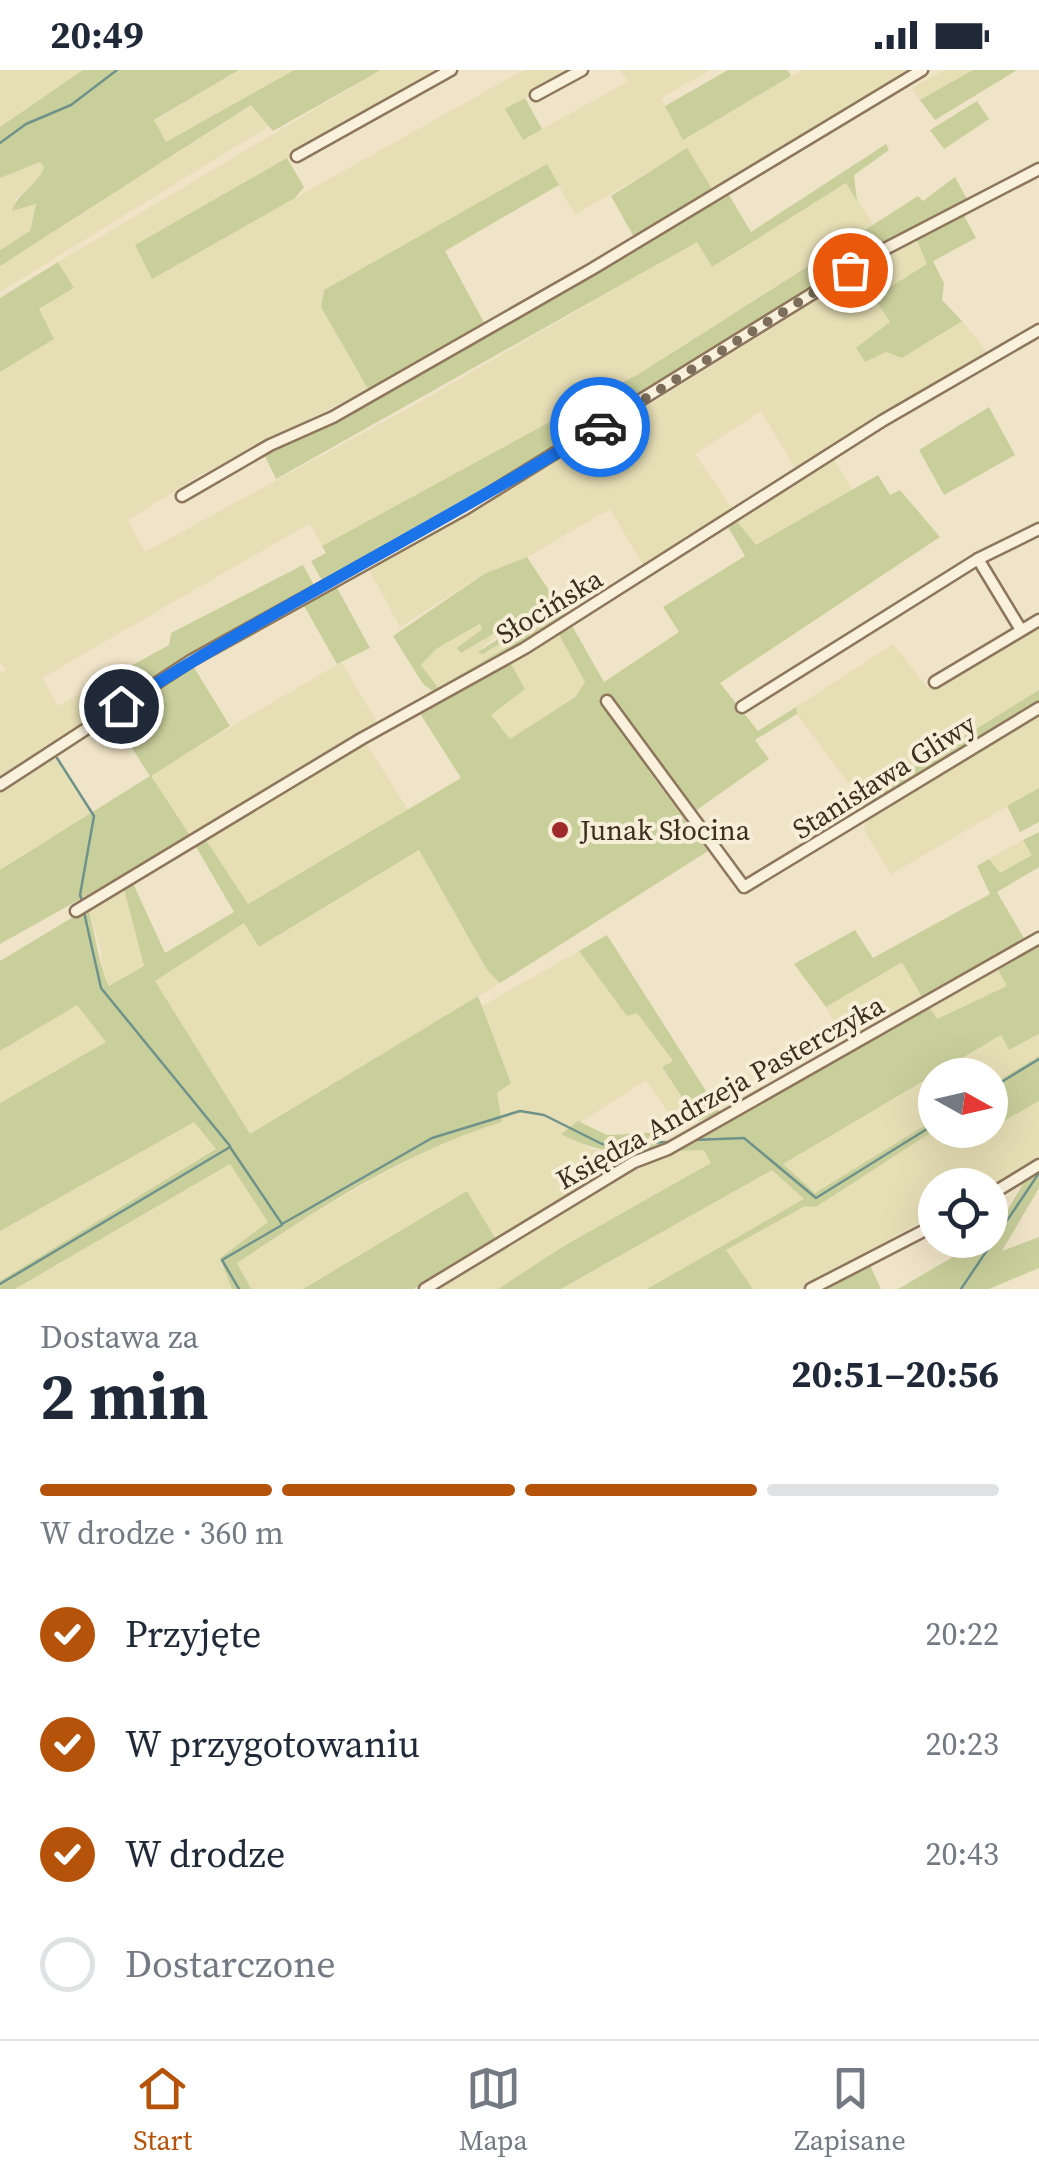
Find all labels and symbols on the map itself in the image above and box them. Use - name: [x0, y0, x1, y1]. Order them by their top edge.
- pin: [808, 228, 893, 313]
- courier: [550, 377, 650, 477]
- street label: Słocińska: [489, 559, 610, 653]
- pin: [79, 664, 164, 749]
- street label: Stanisława Gliwy: [785, 704, 983, 848]
- place label: Junak Słocina: [579, 811, 751, 849]
- marker: Junak Słocina: [549, 819, 571, 841]
- street label: Księdza Andrzeja Pasterczyka: [549, 985, 891, 1198]
- north arrow: [918, 1058, 1008, 1148]

